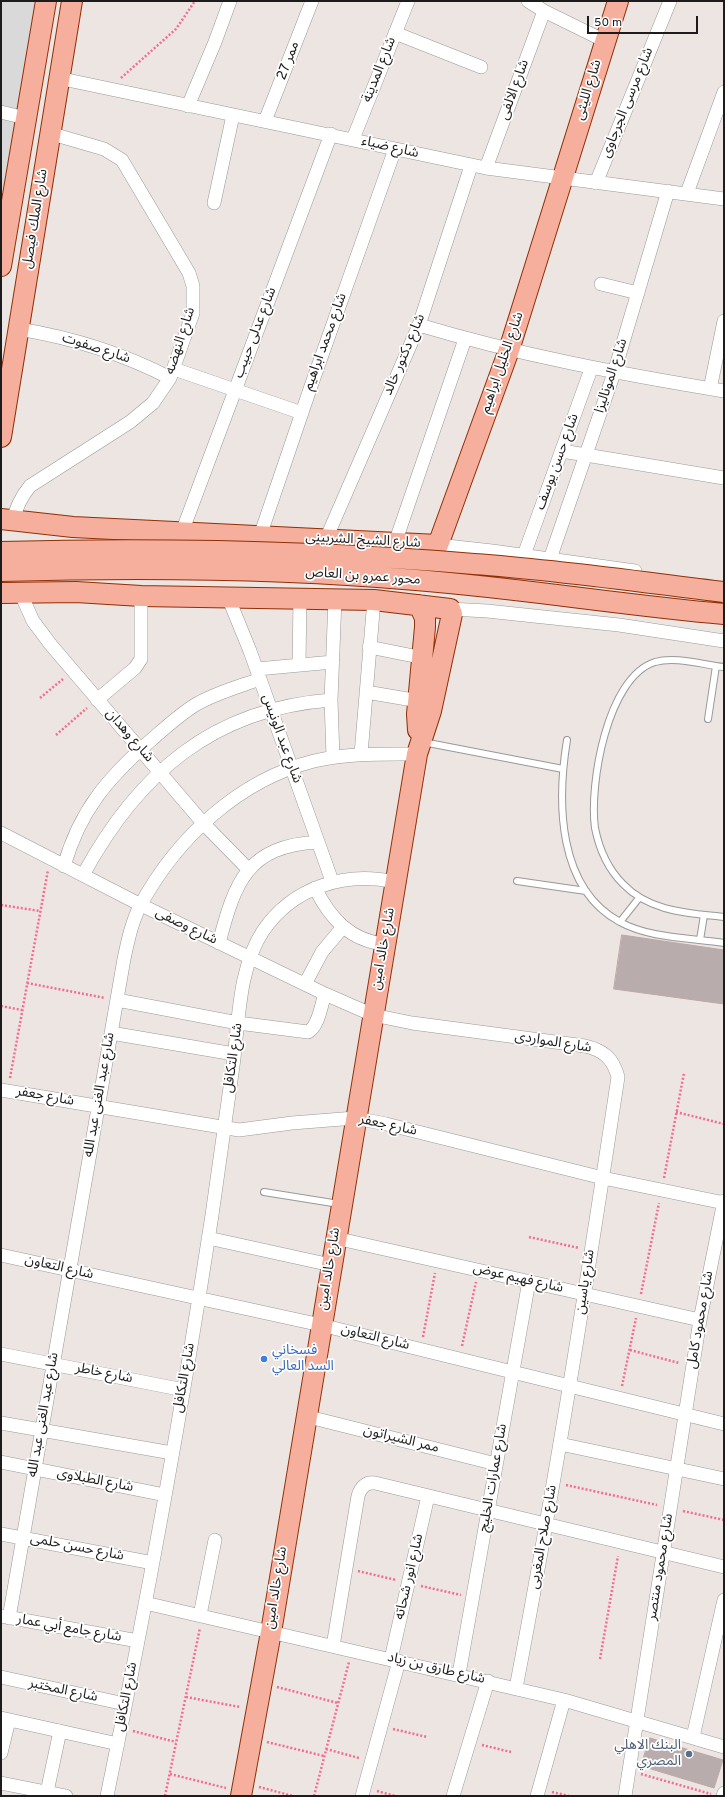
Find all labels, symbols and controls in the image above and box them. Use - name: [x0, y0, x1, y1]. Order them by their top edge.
- scale bar: [589, 8, 700, 34]
- text: 50 m: [594, 15, 622, 31]
- street label: شارع المدينة: [359, 35, 401, 105]
- street label: ممر 27: [274, 39, 304, 83]
- street label: شارع مرسى الجرجاوى: [598, 45, 658, 161]
- street label: شارع الالفى: [496, 58, 534, 122]
- street label: شارع الليثى: [572, 58, 606, 122]
- street label: شارع ضياء: [360, 133, 420, 163]
- street label: شارع الملك فيصل: [20, 168, 52, 270]
- street label: شارع عدلى حبيب: [231, 285, 281, 381]
- street label: شارع محمد ابراهيم: [301, 291, 351, 393]
- street label: شارع النهضه: [162, 305, 200, 377]
- street label: شارع الخليل ابراهيم: [478, 310, 528, 416]
- street label: شارع دكتور خالد: [380, 312, 430, 398]
- street label: شارع صفوت: [60, 330, 132, 368]
- street label: شارع الموناليزا: [592, 337, 632, 415]
- street label: شارع حسن يوسف: [533, 411, 583, 513]
- street label: شارع الشيخ الشربينى: [305, 530, 421, 552]
- street label: محور عمرو بن العاص: [305, 565, 421, 589]
- street label: شارع عبد الونيس: [257, 692, 305, 786]
- street label: شارع وهدان: [101, 706, 157, 766]
- street label: شارع وصفى: [152, 905, 220, 949]
- street label: شارع خالد امين: [368, 906, 400, 992]
- street label: شارع التكافل: [221, 1022, 247, 1094]
- street label: شارع المواردى: [513, 1029, 593, 1057]
- street label: شارع عبد الغنى عبد الله: [81, 1031, 119, 1159]
- street label: شارع جعفر: [15, 1084, 75, 1110]
- street label: شارع جعفر: [358, 1112, 418, 1140]
- street label: شارع خالد امين: [315, 1227, 345, 1311]
- street label: شارع ياسين: [573, 1248, 599, 1316]
- street label: شارع التعاون: [23, 1252, 95, 1284]
- street label: شارع فهيم عوض: [471, 1260, 565, 1298]
- street label: شارع محمود كامل: [684, 1270, 718, 1370]
- street label: شارع التعاون: [339, 1321, 411, 1355]
- street label: شارع التكافل: [171, 1342, 199, 1414]
- place label: فسخاني السد العالي: [272, 1343, 334, 1376]
- street label: شارع عبد الغنى عبد الله: [25, 1351, 63, 1479]
- marker: فسخاني السد العالي: [259, 1354, 269, 1364]
- street label: شارع خاطر: [74, 1360, 134, 1388]
- street label: ممر الشيراتون: [361, 1423, 441, 1457]
- street label: شارع عمارات الخليج: [476, 1423, 512, 1533]
- street label: شارع الطبلاوى: [55, 1465, 135, 1497]
- street label: شارع صلاح المغربى: [527, 1484, 561, 1590]
- street label: شارع محمود منتصر: [644, 1512, 678, 1622]
- street label: شارع حسن حلمى: [29, 1531, 125, 1565]
- street label: شارع انور شحاته: [392, 1532, 428, 1622]
- street label: شارع خالد امين: [262, 1546, 292, 1630]
- street label: شارع جامع أبي عمار: [15, 1612, 123, 1646]
- street label: شارع طارق بن زياد: [385, 1650, 487, 1688]
- street label: شارع التكافل: [112, 1661, 142, 1733]
- street label: شارع المختبر: [27, 1675, 99, 1707]
- place label: البنك الاهلي المصري: [614, 1738, 681, 1770]
- marker: البنك الاهلي المصري: [684, 1749, 694, 1759]

